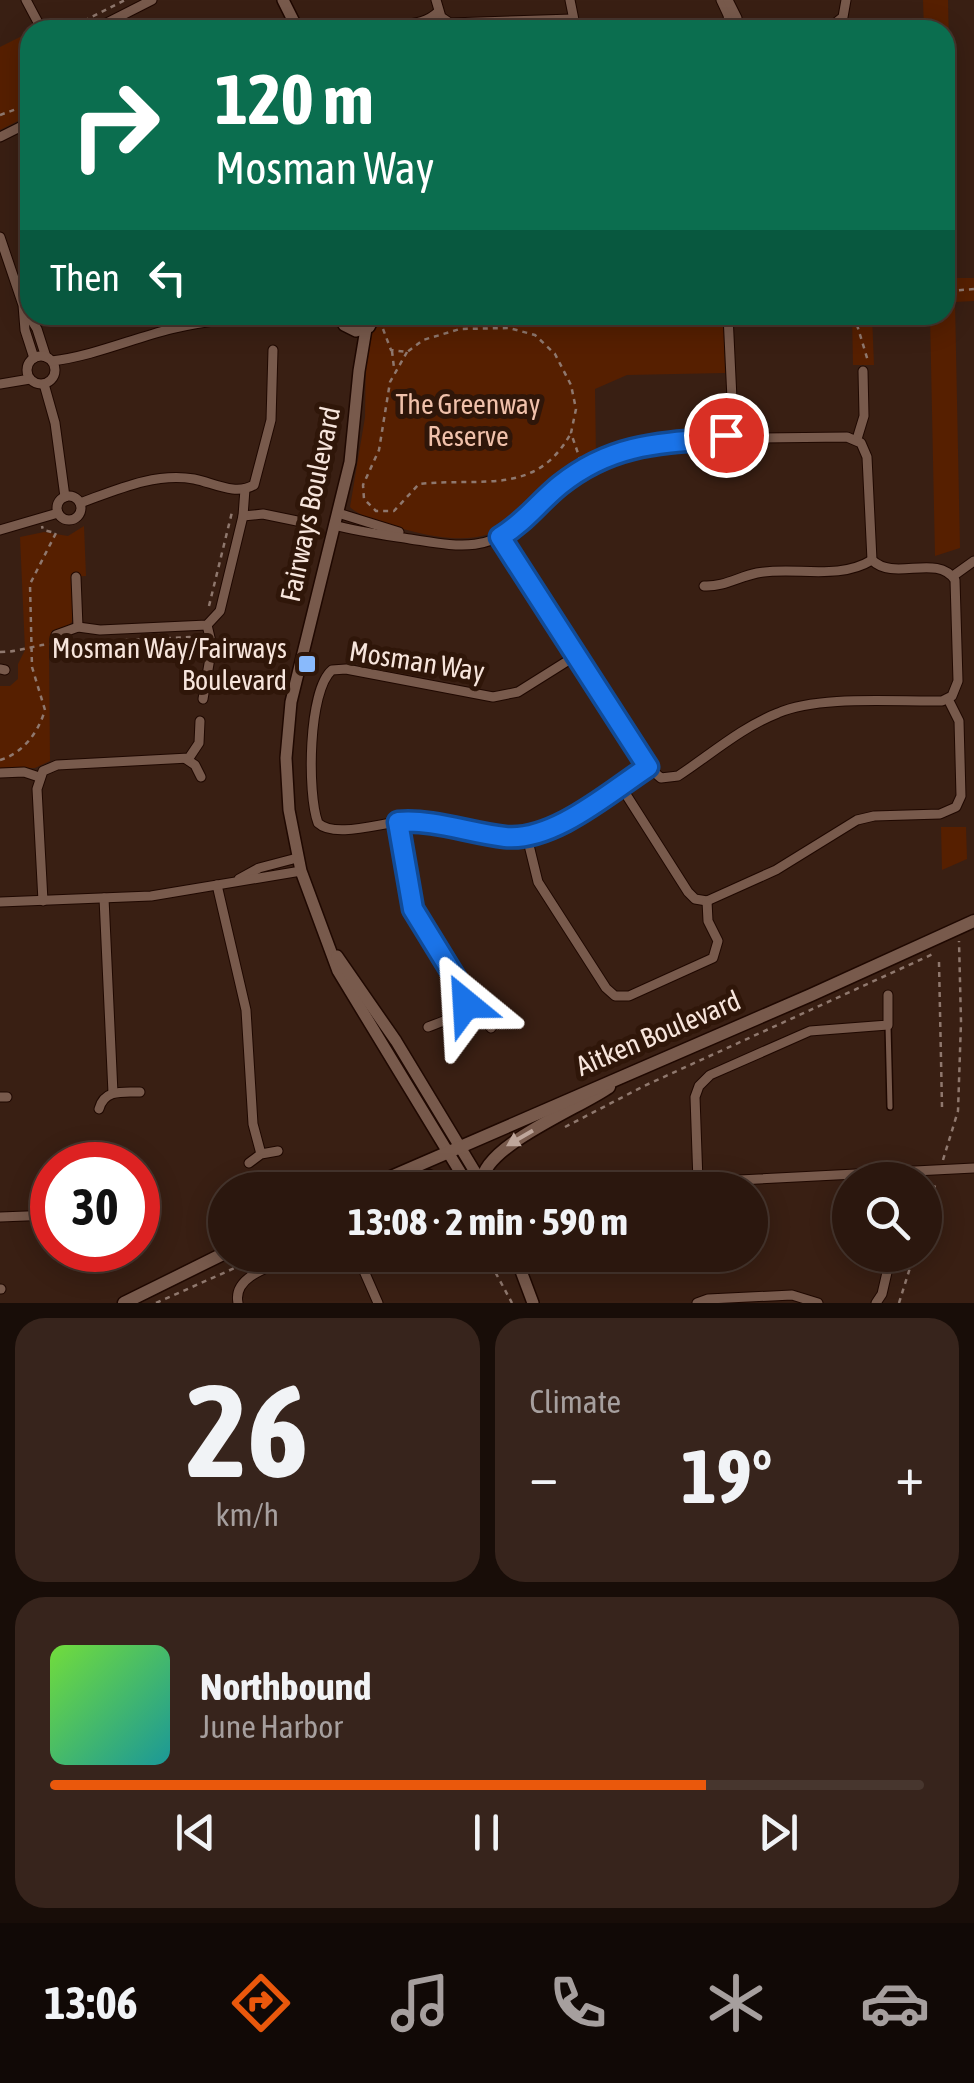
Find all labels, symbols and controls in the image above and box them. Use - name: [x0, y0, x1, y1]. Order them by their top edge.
- text: 120 m: [215, 59, 374, 139]
- icon: right: [50, 60, 180, 190]
- text: Mosman Way: [215, 142, 434, 194]
- icon: left: [140, 250, 195, 305]
- text: Then: [50, 256, 120, 299]
- park label: The Greenway Reserve: [396, 388, 540, 452]
- pin: [684, 393, 769, 478]
- street label: Fairways Boulevard: [274, 404, 346, 604]
- icon: arrive: [699, 408, 754, 463]
- place label: Mosman Way/Fairways Boulevard: [52, 632, 287, 696]
- street label: Mosman Way: [347, 635, 487, 687]
- marker: Mosman Way/Fairways Boulevard: [296, 653, 318, 675]
- position arrow: [414, 952, 518, 1056]
- street label: Aitken Boulevard: [571, 984, 745, 1082]
- one-way arrow: [506, 1129, 534, 1147]
- speed limit sign: 30: [30, 1142, 160, 1272]
- map controls: [832, 1162, 942, 1272]
- button: search: [832, 1162, 942, 1272]
- text: 13:08 · 2 min · 590 m: [348, 1200, 628, 1243]
- text: 26: [186, 1356, 308, 1505]
- text: Climate: [530, 1383, 621, 1420]
- text: 19°: [681, 1433, 772, 1519]
- text: −: [530, 1444, 558, 1507]
- text: +: [895, 1444, 924, 1507]
- text: km/h: [216, 1496, 279, 1533]
- text: Northbound: [200, 1665, 371, 1708]
- text: June Harbor: [200, 1708, 343, 1745]
- icon: previous: [168, 1805, 223, 1860]
- icon: pause: [459, 1805, 514, 1860]
- icon: next: [751, 1805, 806, 1860]
- icon: directions: [226, 1968, 296, 2038]
- icon: music: [385, 1968, 455, 2038]
- icon: phone: [543, 1968, 613, 2038]
- icon: climate: [701, 1968, 771, 2038]
- icon: car: [860, 1968, 930, 2038]
- text: 13:06: [44, 1977, 138, 2029]

